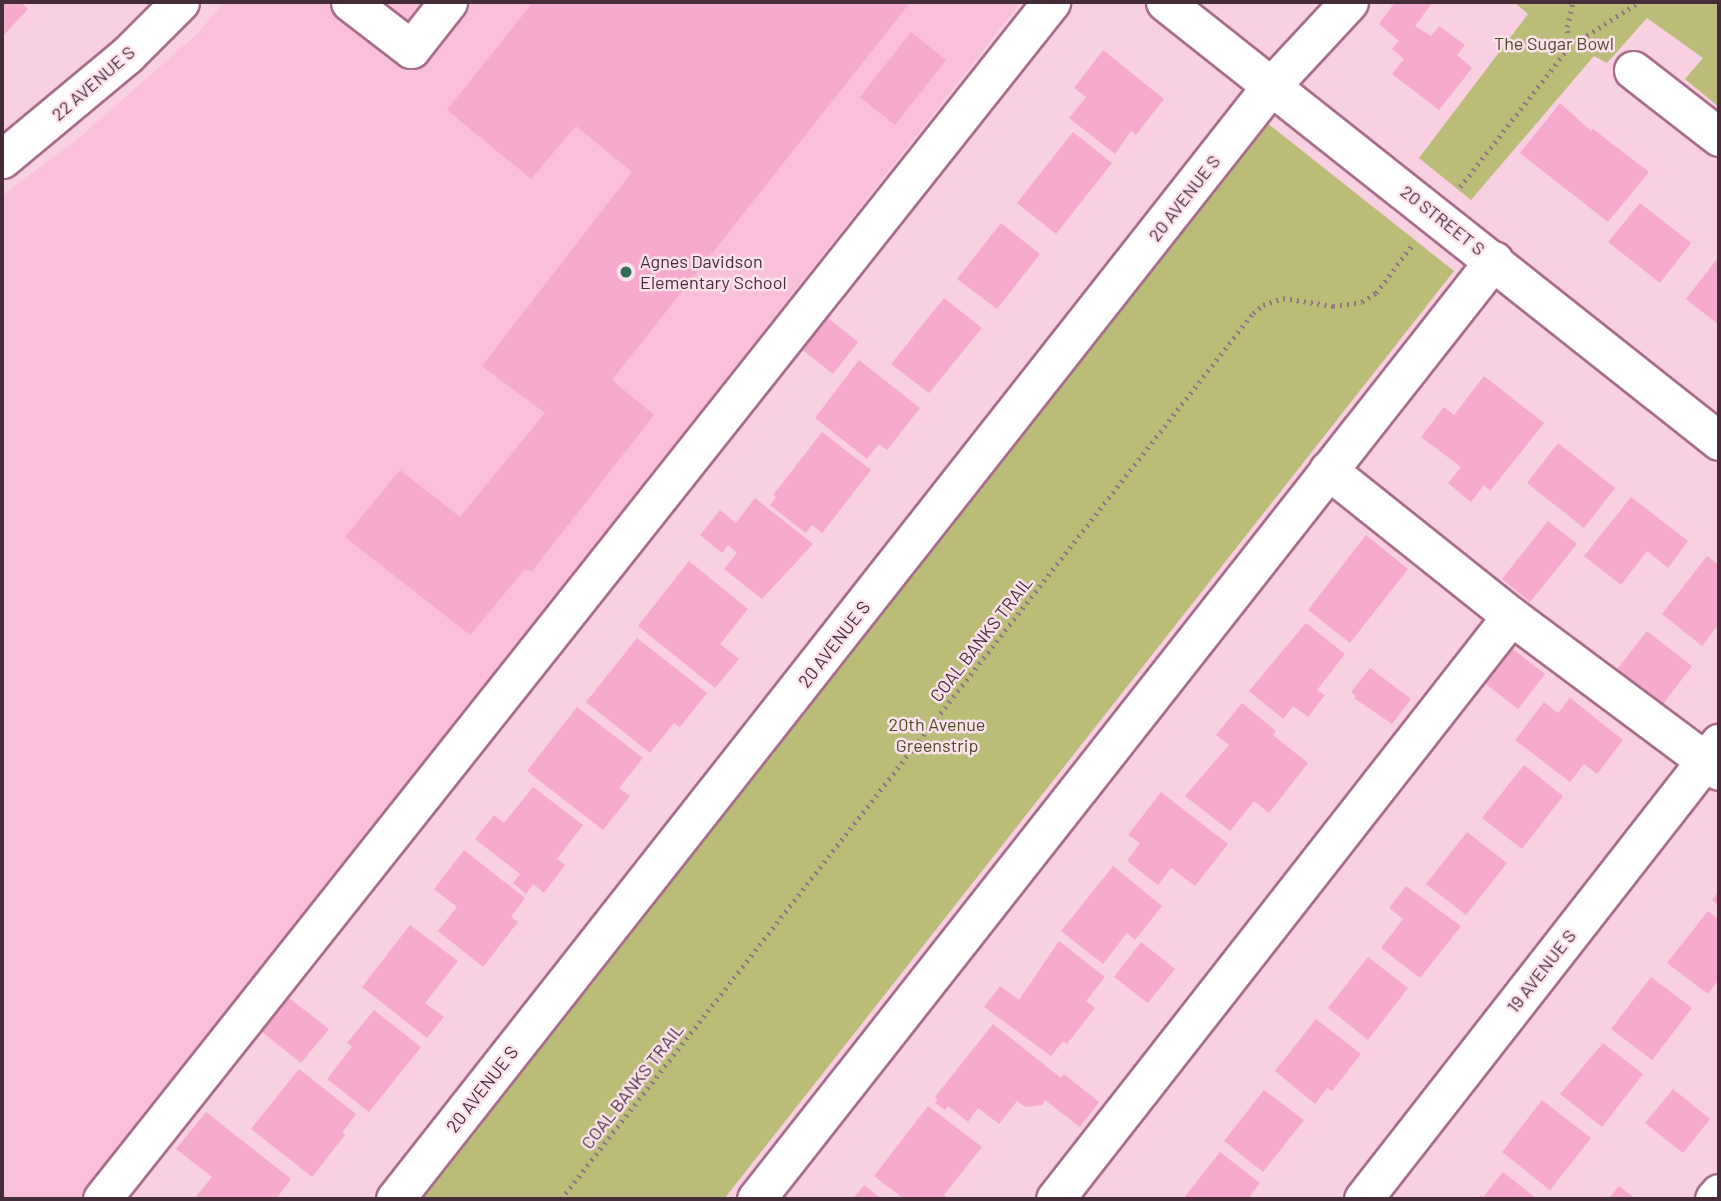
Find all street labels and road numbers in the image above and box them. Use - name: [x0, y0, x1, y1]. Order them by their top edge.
- street label: 22 AVENUE S: [47, 41, 139, 125]
- street label: 20 AVENUE S: [1144, 151, 1224, 245]
- street label: 20 STREET S: [1397, 180, 1489, 260]
- street label: COAL BANKS TRAIL: [925, 572, 1037, 706]
- street label: 20 AVENUE S: [794, 597, 874, 691]
- street label: 19 AVENUE S: [1502, 925, 1580, 1017]
- street label: COAL BANKS TRAIL: [576, 1019, 688, 1153]
- street label: 20 AVENUE S: [442, 1042, 522, 1136]

